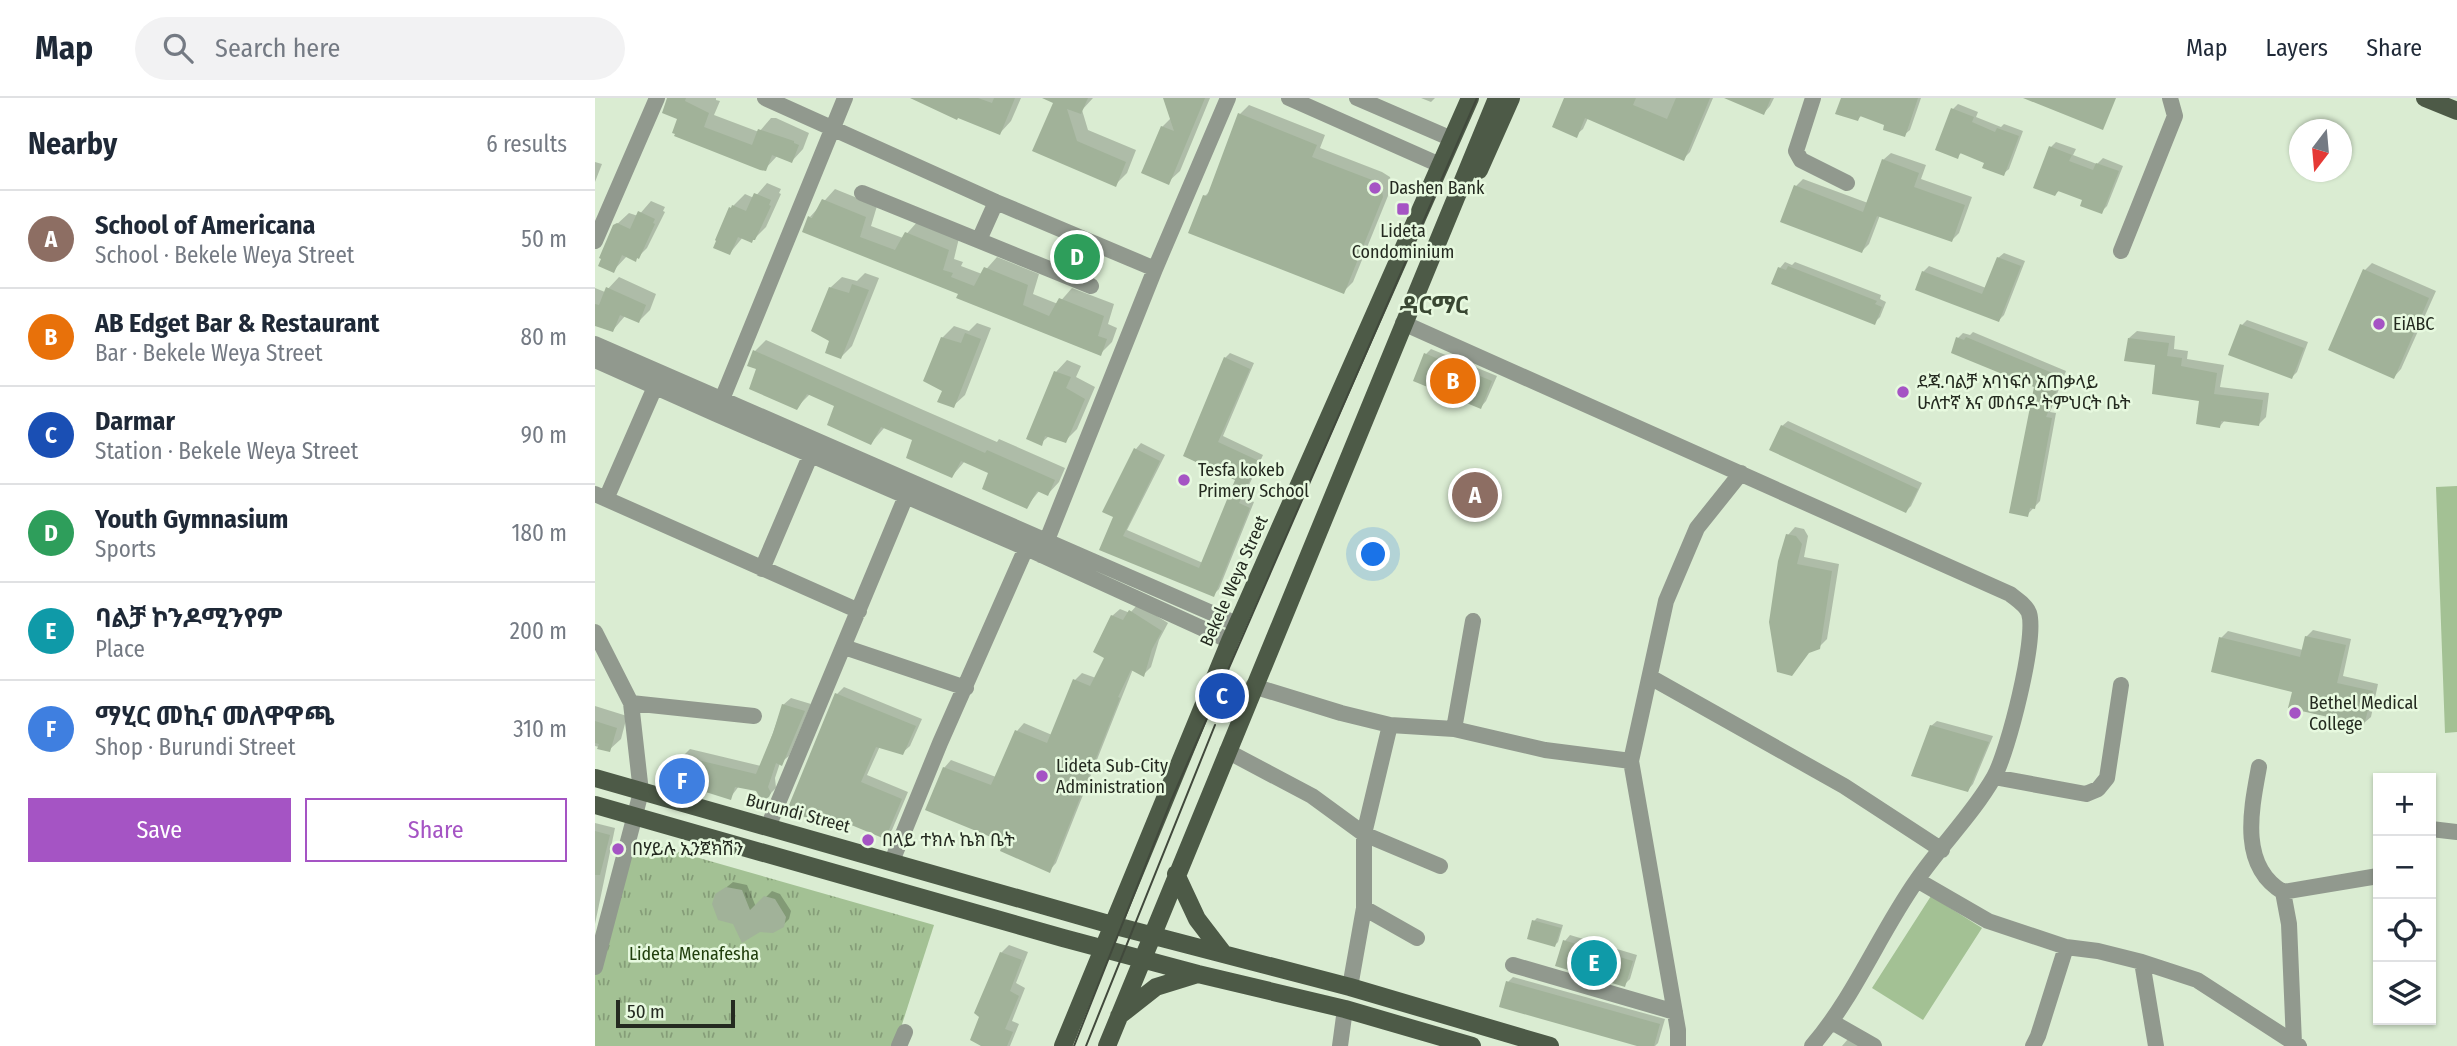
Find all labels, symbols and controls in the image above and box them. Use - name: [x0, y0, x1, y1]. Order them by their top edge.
- search box: [135, 17, 625, 80]
- text: Map: [35, 28, 93, 68]
- icon: search: [159, 29, 197, 67]
- text: Search here: [215, 33, 340, 64]
- text: Map: [2186, 34, 2228, 62]
- text: Layers: [2266, 34, 2328, 62]
- text: Share: [2366, 34, 2422, 62]
- north arrow: [2289, 119, 2352, 182]
- text: Nearby: [28, 126, 117, 162]
- text: 6 results: [486, 130, 567, 158]
- place label: Dashen Bank: [1389, 177, 1485, 199]
- marker: Dashen Bank: [1367, 180, 1383, 196]
- marker: Lideta Condominium: [1395, 201, 1411, 217]
- text: School of Americana: [95, 210, 316, 241]
- place label: Lideta Condominium: [1352, 220, 1454, 263]
- text: A: [45, 225, 57, 253]
- text: 50 m: [521, 225, 567, 253]
- pin: D: [1054, 231, 1100, 283]
- text: School · Bekele Weya Street: [95, 241, 354, 269]
- district label: ዳርማር: [1400, 291, 1469, 319]
- text: AB Edget Bar & Restaurant: [95, 308, 379, 339]
- place label: EiABC: [2393, 313, 2434, 335]
- marker: EiABC: [2371, 316, 2387, 332]
- text: B: [45, 323, 57, 351]
- text: 80 m: [520, 323, 567, 351]
- text: Bar · Bekele Weya Street: [95, 339, 323, 367]
- pin: B: [1430, 355, 1476, 407]
- place label: ደጃ.ባልቻ አባነፍሶ አጠቃላይ ሁለተኛ እና መሰናዶ ትምህርት ቤት: [1917, 371, 2131, 414]
- marker: ደጃ.ባልቻ አባነፍሶ አጠቃላይ ሁለተኛ እና መሰናዶ ትምህርት ቤት: [1895, 384, 1911, 400]
- text: Darmar: [95, 406, 175, 437]
- text: C: [45, 421, 57, 449]
- text: 90 m: [521, 421, 567, 449]
- text: Station · Bekele Weya Street: [95, 437, 358, 465]
- place label: Tesfa kokeb Primery School: [1198, 459, 1309, 502]
- pin: A: [1452, 469, 1498, 521]
- marker: Tesfa kokeb Primery School: [1176, 472, 1192, 488]
- text: Youth Gymnasium: [95, 504, 288, 535]
- street label: Bekele Weya Street: [1195, 512, 1273, 650]
- text: D: [44, 519, 58, 547]
- text: 180 m: [511, 519, 567, 547]
- text: Sports: [95, 535, 156, 563]
- your location: [1356, 537, 1390, 571]
- text: ባልቻ ኮንዶሚንየም: [95, 603, 283, 634]
- text: E: [46, 617, 56, 645]
- text: 200 m: [510, 617, 567, 645]
- text: Place: [95, 635, 145, 663]
- pin: C: [1199, 670, 1245, 722]
- place label: Bethel Medical College: [2309, 692, 2418, 735]
- text: ማሂር መኪና መለዋዋጫ: [95, 701, 335, 732]
- marker: Bethel Medical College: [2287, 705, 2303, 721]
- text: F: [46, 715, 56, 743]
- text: 310 m: [513, 715, 567, 743]
- text: Shop · Burundi Street: [95, 733, 295, 761]
- pin: F: [659, 755, 705, 807]
- place label: Lideta Sub-City Administration: [1056, 755, 1168, 798]
- marker: Lideta Sub-City Administration: [1034, 768, 1050, 784]
- map controls: [2373, 773, 2436, 1025]
- button: +: [2373, 773, 2436, 836]
- street label: Burundi Street: [743, 789, 853, 838]
- button: Save: [28, 798, 291, 862]
- button: Share: [305, 798, 567, 862]
- place label: በላይ ተክሉ ኬክ ቤት: [882, 829, 1015, 851]
- marker: በላይ ተክሉ ኬክ ቤት: [860, 832, 876, 848]
- button: −: [2373, 836, 2436, 899]
- place label: በሃይሉ ኢንጀክሽን: [632, 838, 743, 860]
- marker: በሃይሉ ኢንጀክሽን: [610, 841, 626, 857]
- button: locate: [2373, 899, 2436, 962]
- pin: E: [1571, 937, 1617, 989]
- park label: Lideta Menafesha: [629, 943, 759, 965]
- button: layers: [2373, 962, 2436, 1025]
- scale bar: [616, 997, 735, 1029]
- text: 50 m: [627, 1000, 665, 1023]

